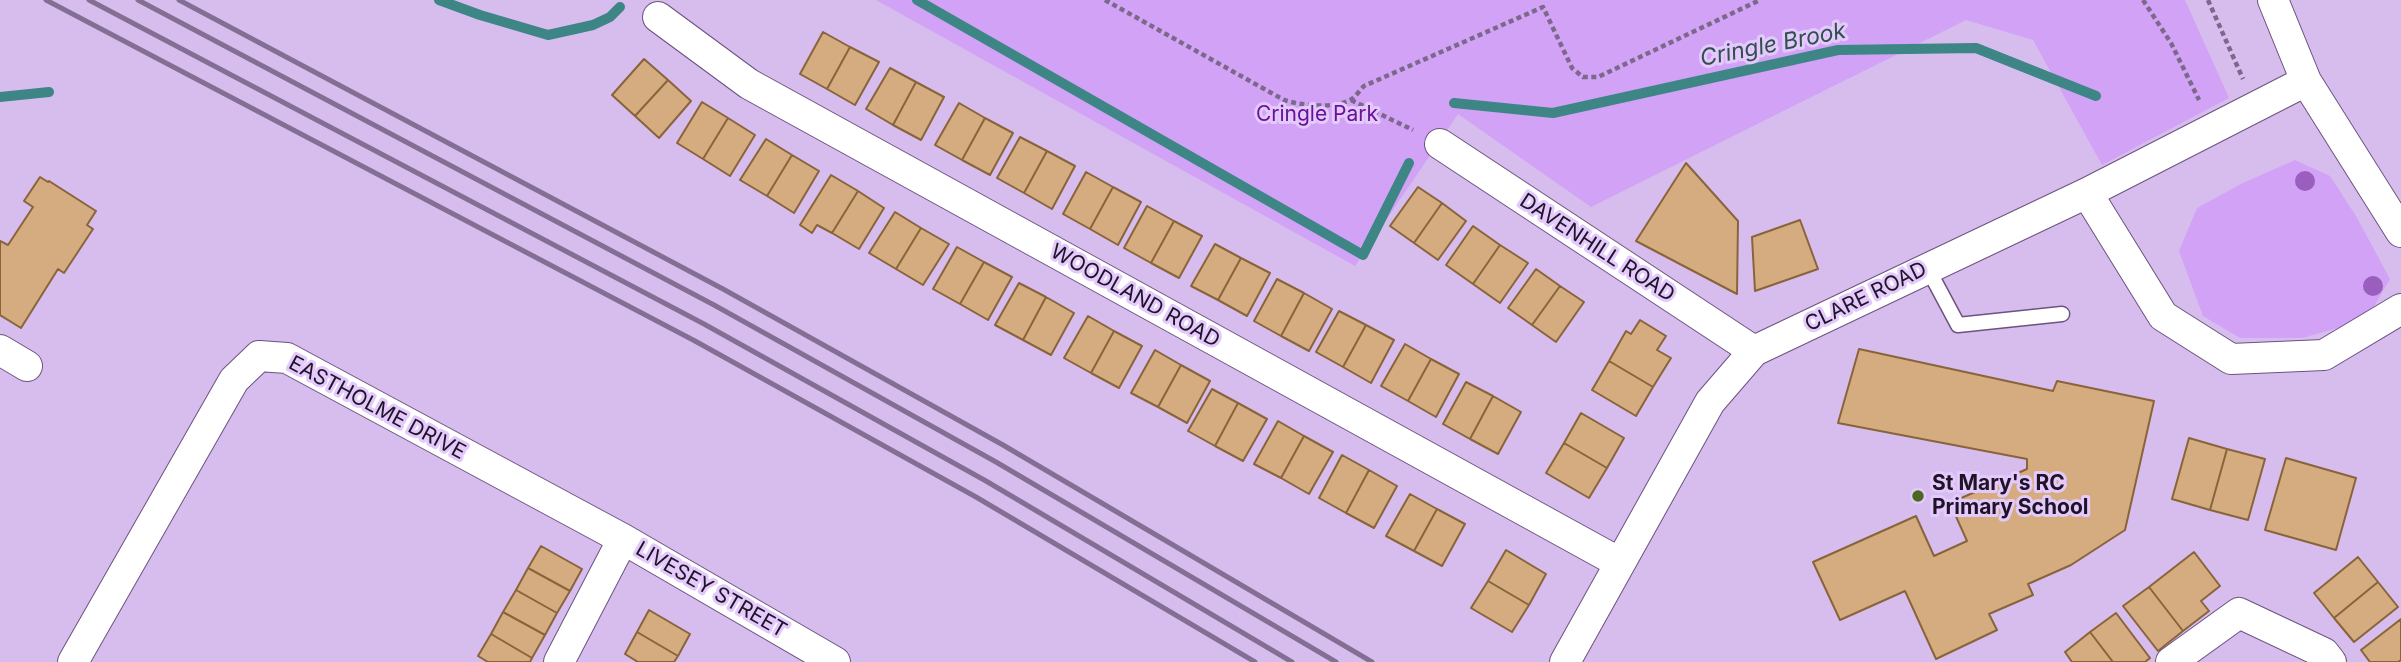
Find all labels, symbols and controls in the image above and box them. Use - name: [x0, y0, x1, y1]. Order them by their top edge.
- water label: Cringle Brook: [1698, 17, 1848, 73]
- park label: Cringle Park: [1256, 102, 1378, 128]
- street label: DAVENHILL ROAD: [1515, 188, 1679, 308]
- street label: WOODLAND ROAD: [1046, 239, 1224, 353]
- street label: CLARE ROAD: [1801, 257, 1931, 337]
- street label: EASTHOLME DRIVE: [284, 351, 470, 465]
- place label: St Mary's RC Primary School: [1932, 471, 2088, 521]
- marker: St Mary's RC Primary School: [1910, 488, 1926, 504]
- street label: LIVESEY STREET: [631, 537, 791, 643]

